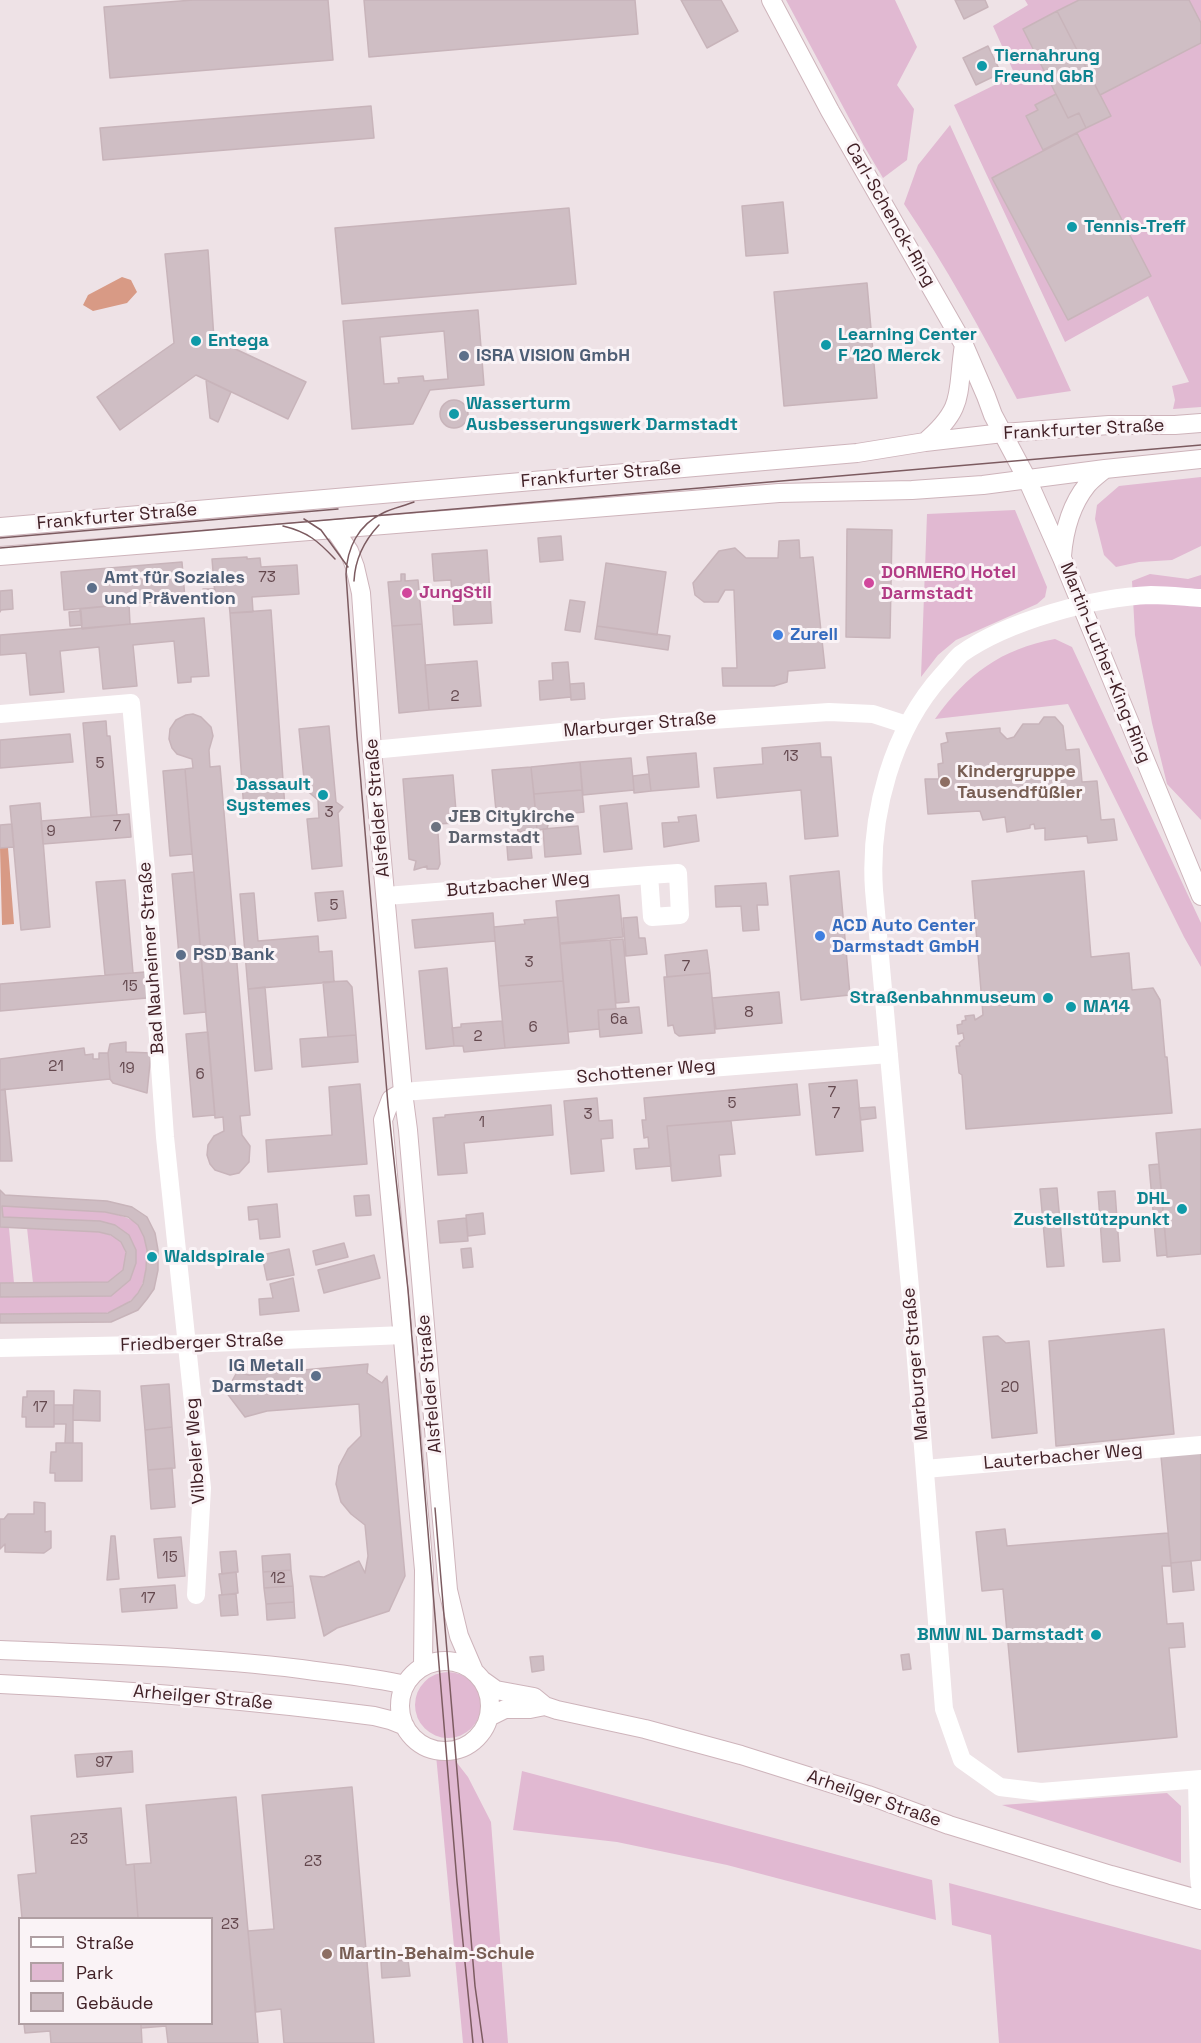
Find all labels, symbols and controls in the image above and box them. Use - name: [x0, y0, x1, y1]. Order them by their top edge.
- place label: Tiernahrung Freund GbR: [994, 45, 1100, 88]
- marker: Tiernahrung Freund GbR: [975, 59, 989, 73]
- street label: Carl-Schenck-Ring: [840, 139, 940, 291]
- place label: Tennis-Treff: [1084, 216, 1186, 238]
- marker: Tennis-Treff: [1065, 220, 1079, 234]
- place label: Learning Center F 120 Merck: [838, 324, 977, 366]
- place label: Entega: [208, 330, 269, 352]
- marker: Entega: [189, 334, 203, 348]
- marker: Learning Center F 120 Merck: [819, 338, 833, 352]
- place label: ISRA VISION GmbH: [476, 345, 630, 367]
- marker: ISRA VISION GmbH: [457, 349, 471, 363]
- place label: Wasserturm Ausbesserungswerk Darmstadt: [466, 393, 738, 436]
- marker: Wasserturm Ausbesserungswerk Darmstadt: [447, 407, 461, 421]
- street label: Frankfurter Straße: [1003, 415, 1165, 445]
- street label: Frankfurter Straße: [520, 457, 682, 493]
- street label: Frankfurter Straße: [36, 499, 198, 535]
- street label: Martin-Luther-King-Ring: [1055, 560, 1155, 766]
- place label: DORMERO Hotel Darmstadt: [881, 562, 1016, 604]
- place label: Amt für Soziales und Prävention: [104, 567, 245, 610]
- house number: 73: [258, 569, 276, 587]
- marker: DORMERO Hotel Darmstadt: [862, 576, 876, 590]
- marker: Amt für Soziales und Prävention: [85, 581, 99, 595]
- place label: JungStil: [419, 582, 492, 604]
- marker: JungStil: [400, 586, 414, 600]
- place label: Zurell: [790, 624, 838, 646]
- marker: Zurell: [771, 628, 785, 642]
- house number: 2: [450, 688, 460, 706]
- street label: Marburger Straße: [563, 708, 717, 742]
- street label: Alsfelder Straße: [361, 738, 395, 878]
- house number: 13: [783, 748, 799, 766]
- house number: 5: [96, 755, 104, 773]
- place label: Kindergruppe Tausendfüßler: [957, 761, 1083, 804]
- place label: Dassault Systemes: [226, 774, 311, 816]
- marker: Kindergruppe Tausendfüßler: [938, 775, 952, 789]
- marker: Dassault Systemes: [316, 788, 330, 802]
- house number: 3: [324, 804, 334, 822]
- place label: JEB Citykirche Darmstadt: [448, 806, 575, 848]
- house number: 7: [113, 818, 121, 836]
- marker: JEB Citykirche Darmstadt: [429, 820, 443, 834]
- house number: 9: [46, 823, 56, 841]
- street label: Bad Nauheimer Straße: [134, 861, 170, 1055]
- street label: Butzbacher Weg: [445, 868, 591, 902]
- house number: 5: [330, 897, 338, 915]
- place label: ACD Auto Center Darmstadt GmbH: [832, 915, 979, 958]
- marker: ACD Auto Center Darmstadt GmbH: [813, 929, 827, 943]
- place label: PSD Bank: [193, 944, 275, 966]
- marker: PSD Bank: [174, 948, 188, 962]
- house number: 3: [524, 954, 534, 972]
- house number: 7: [682, 958, 690, 976]
- house number: 15: [122, 978, 138, 996]
- place label: Straßenbahnmuseum: [850, 987, 1036, 1009]
- marker: Straßenbahnmuseum: [1041, 991, 1055, 1005]
- place label: MA14: [1083, 996, 1130, 1018]
- marker: MA14: [1064, 1000, 1078, 1014]
- house number: 8: [744, 1004, 754, 1022]
- house number: 6a: [610, 1011, 628, 1029]
- house number: 6: [528, 1019, 538, 1037]
- house number: 2: [473, 1028, 483, 1046]
- street label: Schottener Weg: [576, 1055, 716, 1089]
- house number: 21: [48, 1058, 64, 1076]
- house number: 19: [119, 1060, 135, 1078]
- house number: 6: [195, 1066, 205, 1084]
- house number: 7: [828, 1084, 836, 1102]
- house number: 5: [728, 1095, 736, 1113]
- house number: 7: [832, 1105, 840, 1123]
- house number: 3: [583, 1106, 593, 1124]
- house number: 1: [479, 1114, 485, 1132]
- place label: DHL Zustellstützpunkt: [1013, 1188, 1170, 1230]
- marker: DHL Zustellstützpunkt: [1175, 1202, 1189, 1216]
- place label: Waldspirale: [164, 1246, 265, 1268]
- marker: Waldspirale: [145, 1250, 159, 1264]
- street label: Marburger Straße: [899, 1287, 933, 1441]
- street label: Alsfelder Straße: [413, 1314, 447, 1454]
- street label: Friedberger Straße: [120, 1329, 284, 1357]
- place label: IG Metall Darmstadt: [212, 1355, 304, 1398]
- marker: IG Metall Darmstadt: [309, 1369, 323, 1383]
- house number: 20: [1001, 1379, 1019, 1397]
- street label: Vilbeler Weg: [182, 1397, 210, 1505]
- house number: 17: [33, 1399, 47, 1417]
- street label: Lauterbacher Weg: [983, 1439, 1143, 1475]
- house number: 15: [162, 1549, 178, 1567]
- house number: 12: [270, 1570, 286, 1588]
- house number: 17: [141, 1590, 155, 1608]
- place label: BMW NL Darmstadt: [917, 1624, 1084, 1646]
- marker: BMW NL Darmstadt: [1089, 1628, 1103, 1642]
- street label: Arheilger Straße: [132, 1681, 274, 1715]
- house number: 97: [95, 1754, 113, 1772]
- street label: Arheilger Straße: [804, 1766, 944, 1832]
- house number: 23: [70, 1831, 88, 1849]
- house number: 23: [304, 1853, 322, 1871]
- house number: 23: [221, 1916, 239, 1934]
- legend: [18, 1917, 213, 2025]
- text: Straße: [76, 1931, 134, 1954]
- place label: Martin-Behaim-Schule: [339, 1943, 535, 1965]
- marker: Martin-Behaim-Schule: [320, 1947, 334, 1961]
- text: Park: [76, 1961, 113, 1984]
- text: Gebäude: [76, 1991, 154, 2014]

